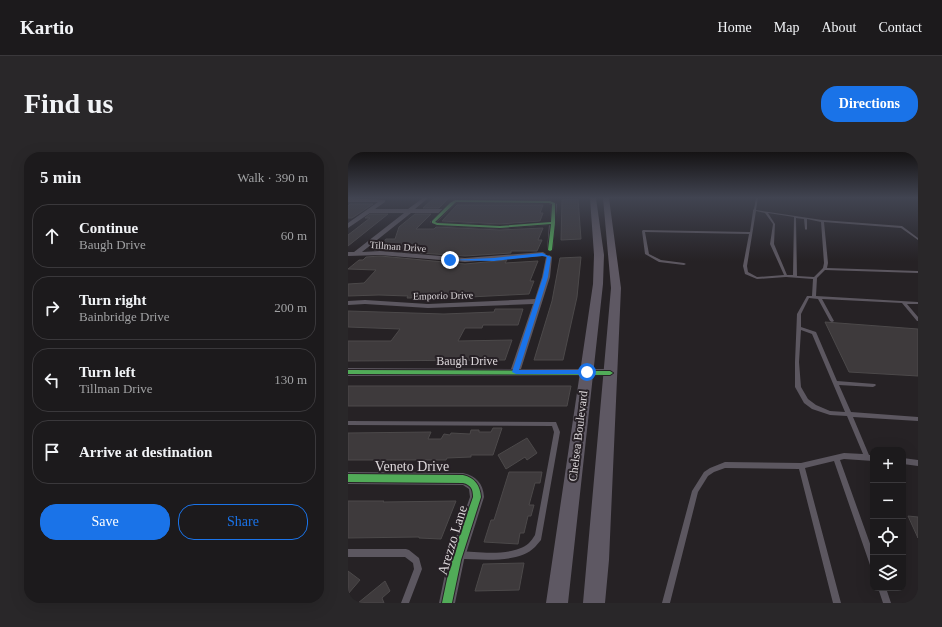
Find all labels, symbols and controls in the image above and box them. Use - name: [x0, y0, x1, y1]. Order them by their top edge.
- text: Kartio: [20, 17, 74, 38]
- text: Home: [718, 20, 752, 35]
- text: Map: [774, 20, 799, 35]
- text: About: [821, 20, 856, 35]
- text: Contact: [878, 20, 922, 35]
- button: Directions: [821, 86, 918, 122]
- text: Find us: [24, 88, 114, 119]
- text: 5 min: [40, 168, 81, 187]
- text: Walk · 390 m: [237, 170, 308, 185]
- text: Continue: [79, 220, 138, 236]
- icon: ahead: [41, 225, 63, 247]
- text: 60 m: [281, 228, 307, 243]
- text: Baugh Drive: [79, 237, 146, 252]
- street label: Tillman Drive: [369, 239, 427, 254]
- route end: [441, 251, 459, 269]
- street label: Emporio Drive: [413, 289, 474, 302]
- text: Turn right: [79, 292, 146, 308]
- icon: right: [41, 297, 63, 319]
- text: 200 m: [274, 300, 307, 315]
- text: Bainbridge Drive: [79, 309, 170, 324]
- street label: Baugh Drive: [436, 354, 498, 368]
- route start: [578, 363, 596, 381]
- text: Turn left: [79, 364, 136, 380]
- icon: left: [41, 369, 63, 391]
- text: 130 m: [274, 372, 307, 387]
- text: Tillman Drive: [79, 381, 153, 396]
- street label: Chelsea Boulevard: [566, 390, 590, 482]
- icon: arrive: [41, 441, 63, 463]
- text: Arrive at destination: [79, 444, 212, 460]
- map controls: [870, 447, 906, 591]
- button: +: [870, 447, 906, 483]
- street label: Veneto Drive: [375, 459, 449, 474]
- button: −: [870, 483, 906, 519]
- button: Save: [40, 504, 170, 540]
- button: Share: [178, 504, 308, 540]
- street label: Arezzo Lane: [435, 504, 470, 577]
- button: locate: [870, 519, 906, 555]
- button: layers: [870, 555, 906, 591]

